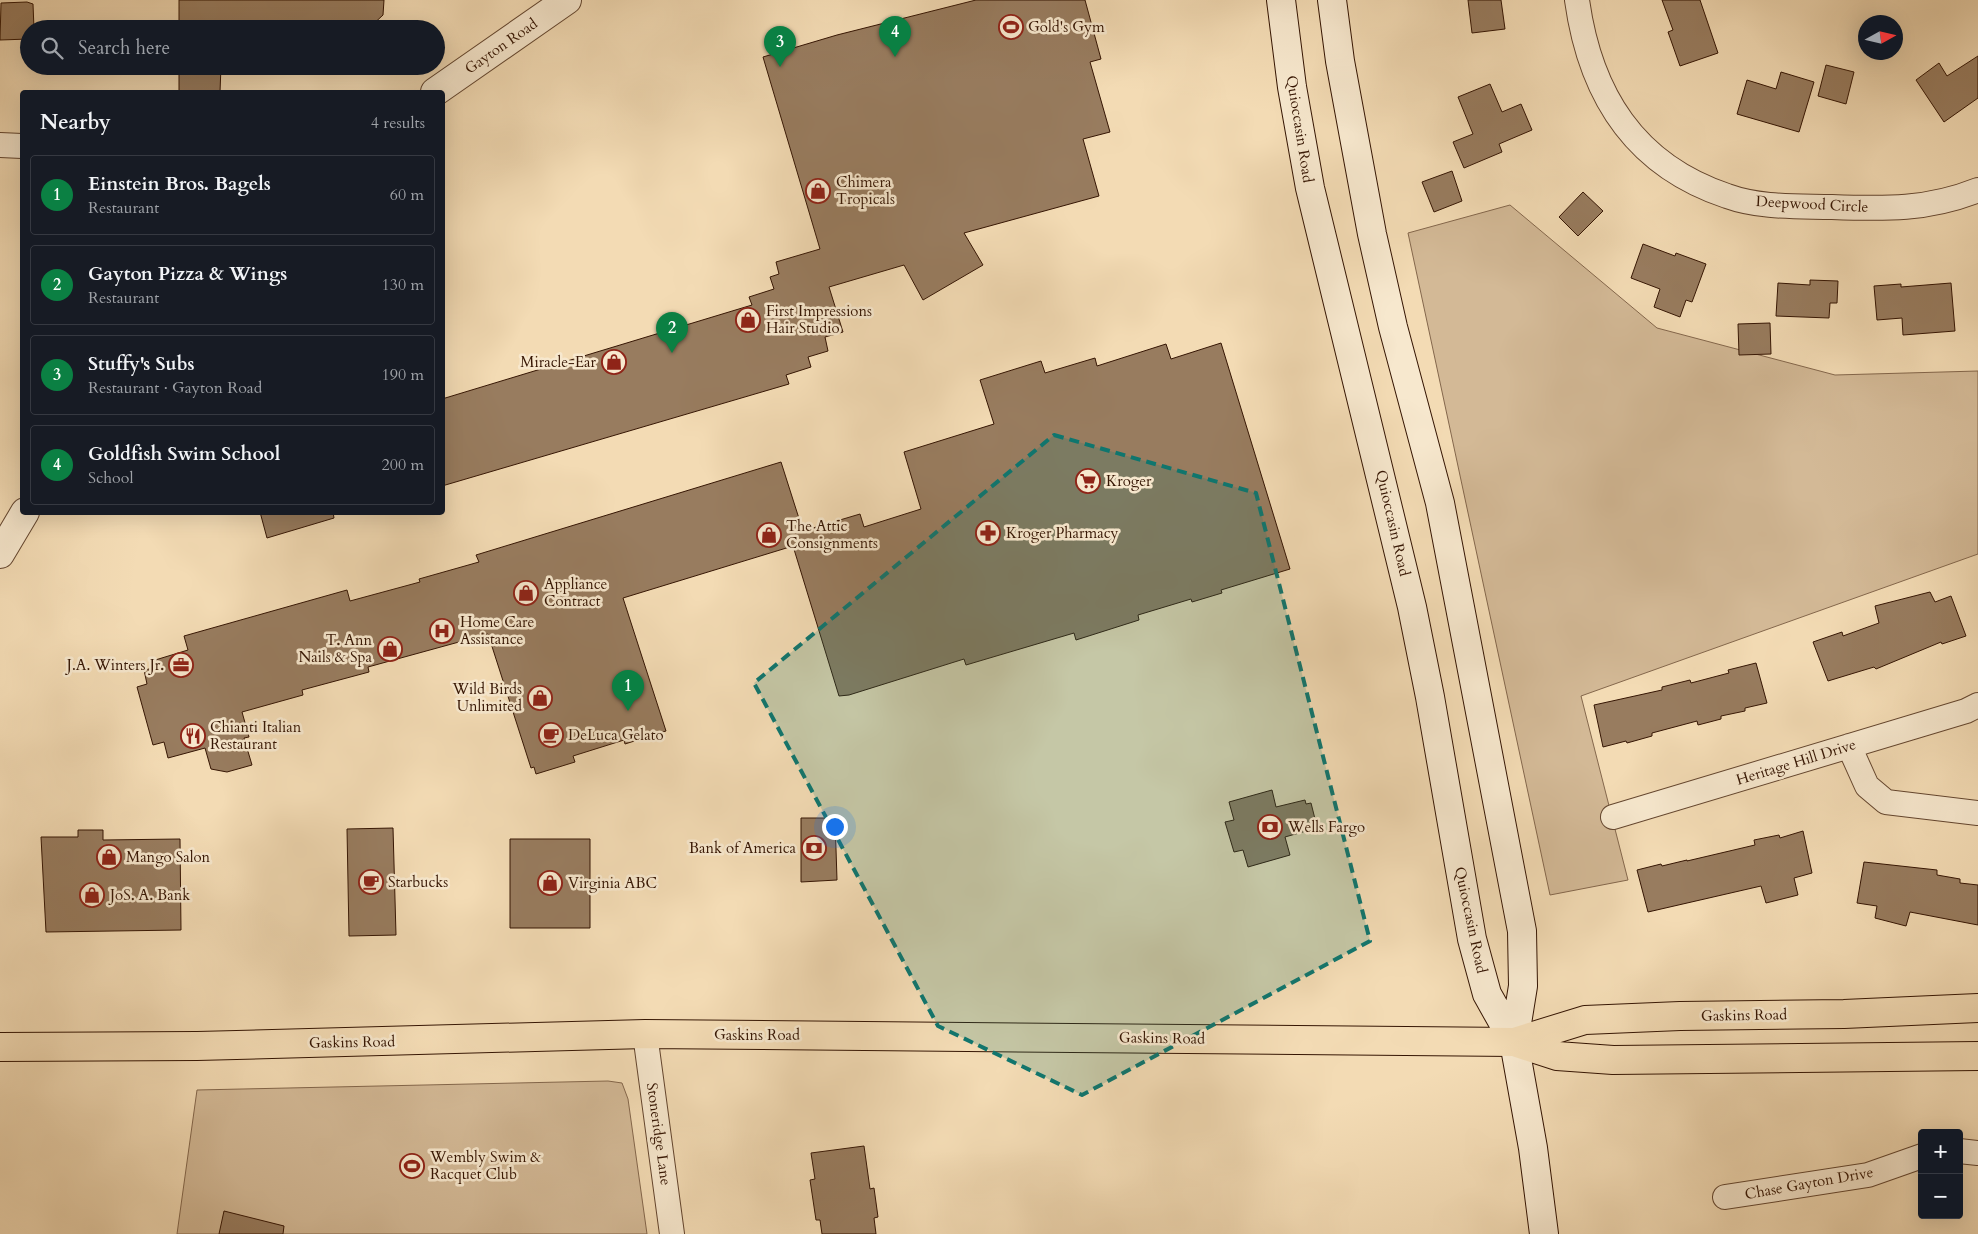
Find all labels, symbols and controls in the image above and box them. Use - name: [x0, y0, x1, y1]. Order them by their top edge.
- street label: Gayton Road: [461, 14, 541, 78]
- sports icon: Gold's Gym: [998, 14, 1024, 40]
- north arrow: [1858, 15, 1903, 60]
- pin: 4: [879, 16, 911, 57]
- place label: Gold's Gym: [1028, 17, 1105, 37]
- search box: [20, 20, 445, 75]
- pin: 3: [764, 26, 796, 67]
- icon: search: [38, 34, 66, 62]
- text: Search here: [78, 35, 170, 61]
- street label: Quioccasin Road: [1282, 74, 1318, 184]
- text: Nearby: [40, 108, 111, 137]
- text: 4 results: [371, 112, 425, 134]
- text: Einstein Bros. Bagels: [88, 171, 271, 197]
- place label: Chimera Tropicals: [836, 172, 895, 209]
- shop icon: Chimera Tropicals: [805, 178, 831, 204]
- text: 1: [53, 184, 61, 206]
- text: 60 m: [390, 184, 424, 206]
- street label: Deepwood Circle: [1755, 191, 1869, 217]
- text: Restaurant: [88, 197, 159, 219]
- text: Gayton Pizza & Wings: [88, 261, 287, 287]
- text: 2: [53, 274, 61, 296]
- text: 130 m: [382, 274, 424, 296]
- text: Restaurant: [88, 287, 159, 309]
- place label: First Impressions Hair Studio: [766, 301, 872, 338]
- shop icon: First Impressions Hair Studio: [735, 307, 761, 333]
- pin: 2: [656, 312, 688, 353]
- shop icon: Miracle-Ear: [601, 349, 627, 375]
- text: Stuffy's Subs: [88, 351, 195, 377]
- place label: Miracle-Ear: [520, 352, 597, 372]
- text: 3: [53, 364, 61, 386]
- text: 190 m: [382, 364, 424, 386]
- text: Restaurant · Gayton Road: [88, 377, 262, 399]
- text: Goldfish Swim School: [88, 441, 280, 467]
- text: 4: [53, 454, 61, 476]
- text: 200 m: [382, 454, 424, 476]
- text: School: [88, 467, 133, 489]
- supermarket icon: Kroger: [1075, 468, 1101, 494]
- street label: Quioccasin Road: [1371, 468, 1415, 578]
- place label: Kroger: [1106, 471, 1152, 491]
- place label: The Attic Consignments: [786, 516, 878, 553]
- pharmacy icon: Kroger Pharmacy: [975, 520, 1001, 546]
- shop icon: The Attic Consignments: [756, 522, 782, 548]
- place label: Kroger Pharmacy: [1006, 523, 1119, 543]
- place label: Appliance Contract: [544, 574, 608, 611]
- shop icon: Appliance Contract: [513, 580, 539, 606]
- place label: Home Care Assistance: [460, 612, 535, 649]
- hospital icon: Home Care Assistance: [429, 618, 455, 644]
- place label: T. Ann Nails & Spa: [298, 630, 373, 667]
- shop icon: T. Ann Nails & Spa: [377, 636, 403, 662]
- office icon: J.A. Winters Jr.: [168, 652, 194, 678]
- place label: J.A. Winters Jr.: [65, 655, 164, 675]
- pin: 1: [612, 670, 644, 711]
- place label: Wild Birds Unlimited: [452, 679, 522, 716]
- shop icon: Wild Birds Unlimited: [527, 685, 553, 711]
- place label: Chianti Italian Restaurant: [210, 717, 302, 754]
- cafe icon: DeLuca Gelato: [538, 722, 564, 748]
- restaurant icon: Chianti Italian Restaurant: [180, 723, 206, 749]
- place label: DeLuca Gelato: [568, 725, 664, 745]
- street label: Heritage Hill Drive: [1734, 734, 1858, 790]
- your location: [822, 814, 848, 840]
- bank icon: Wells Fargo: [1257, 814, 1283, 840]
- place label: Wells Fargo: [1287, 817, 1365, 837]
- bank icon: Bank of America: [801, 835, 827, 861]
- place label: Bank of America: [689, 838, 797, 858]
- shop icon: Mango Salon: [96, 844, 122, 870]
- place label: Mango Salon: [126, 847, 211, 867]
- street label: Quioccasin Road: [1450, 865, 1492, 975]
- cafe icon: Starbucks: [358, 869, 384, 895]
- shop icon: Virginia ABC: [537, 870, 563, 896]
- place label: Starbucks: [388, 872, 448, 892]
- place label: Virginia ABC: [568, 873, 657, 893]
- shop icon: JoS. A. Bank: [79, 882, 105, 908]
- place label: JoS. A. Bank: [108, 885, 190, 905]
- street label: Gaskins Road: [1701, 1004, 1787, 1026]
- street label: Gaskins Road: [714, 1025, 800, 1045]
- street label: Gaskins Road: [1119, 1027, 1205, 1049]
- street label: Gaskins Road: [309, 1031, 395, 1053]
- street label: Stoneridge Lane: [642, 1081, 676, 1187]
- map controls: [1918, 1129, 1963, 1219]
- button: +: [1918, 1129, 1963, 1174]
- place label: Wembly Swim & Racquet Club: [429, 1147, 542, 1184]
- sports icon: Wembly Swim & Racquet Club: [399, 1153, 425, 1179]
- street label: Chase Gayton Drive: [1743, 1162, 1875, 1204]
- button: −: [1918, 1174, 1963, 1219]

